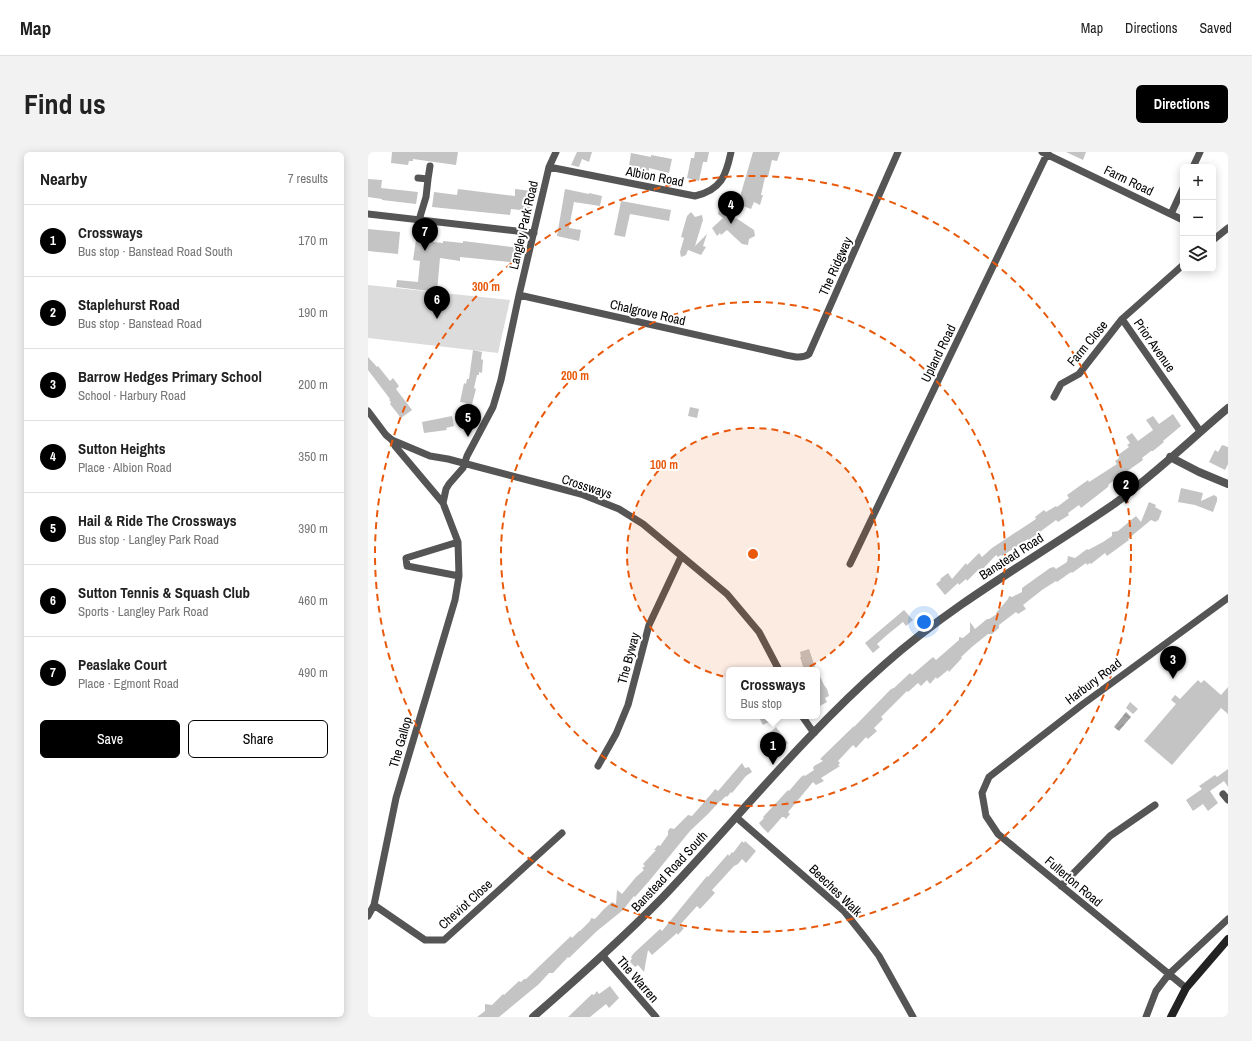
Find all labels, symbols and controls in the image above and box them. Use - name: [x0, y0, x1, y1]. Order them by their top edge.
- text: Map: [20, 15, 51, 41]
- text: Map: [1081, 19, 1103, 37]
- text: Directions: [1125, 19, 1177, 37]
- text: Saved: [1199, 19, 1232, 37]
- text: Find us: [24, 85, 106, 123]
- button: Directions: [1136, 85, 1228, 123]
- street label: Farm Road: [1101, 161, 1156, 200]
- street label: Albion Road: [624, 162, 685, 190]
- map controls: [1180, 164, 1216, 272]
- button: +: [1180, 164, 1216, 200]
- text: Nearby: [40, 167, 87, 190]
- text: 7 results: [288, 170, 328, 187]
- street label: Langley Park Road: [505, 179, 542, 271]
- pin: 4: [718, 191, 744, 224]
- button: −: [1180, 200, 1216, 236]
- pin: 7: [412, 218, 438, 251]
- text: Crossways: [78, 222, 143, 243]
- text: 1: [50, 232, 56, 249]
- text: 170 m: [298, 232, 328, 249]
- street label: The Ridgway: [815, 233, 856, 298]
- button: layers: [1180, 236, 1216, 272]
- text: Bus stop · Banstead Road South: [78, 243, 233, 260]
- text: 300 m: [472, 279, 500, 295]
- pin: 6: [424, 286, 450, 319]
- text: Staplehurst Road: [78, 294, 180, 315]
- street label: Chalgrove Road: [608, 296, 687, 329]
- text: 2: [50, 304, 56, 321]
- text: 190 m: [298, 304, 328, 321]
- text: Bus stop · Banstead Road: [78, 315, 202, 332]
- street label: Prior Avenue: [1130, 315, 1179, 375]
- street label: Farm Close: [1063, 317, 1111, 370]
- street label: Upland Road: [917, 321, 960, 385]
- text: Barrow Hedges Primary School: [78, 366, 262, 387]
- text: 200 m: [561, 368, 589, 384]
- text: 3: [50, 376, 56, 393]
- text: 200 m: [298, 376, 328, 393]
- text: School · Harbury Road: [78, 387, 186, 404]
- pin: 5: [455, 404, 481, 437]
- text: Sutton Heights: [78, 438, 165, 459]
- text: 4: [50, 448, 56, 465]
- text: 350 m: [298, 448, 328, 465]
- text: 100 m: [650, 457, 678, 473]
- text: Place · Albion Road: [78, 459, 172, 476]
- street label: Crossways: [559, 470, 614, 503]
- pin: 2: [1113, 471, 1139, 504]
- text: Hail & Ride The Crossways: [78, 510, 237, 531]
- text: 5: [50, 520, 56, 537]
- text: 390 m: [298, 520, 328, 537]
- street label: Banstead Road: [976, 529, 1047, 584]
- text: Bus stop · Langley Park Road: [78, 531, 219, 548]
- centre of rings: [746, 547, 760, 561]
- text: Sutton Tennis & Squash Club: [78, 582, 250, 603]
- text: 6: [50, 592, 56, 609]
- text: 460 m: [298, 592, 328, 609]
- text: Sports · Langley Park Road: [78, 603, 208, 620]
- your location: [914, 612, 934, 632]
- street label: The Byway: [613, 630, 644, 686]
- pin: 3: [1160, 646, 1186, 679]
- text: Peaslake Court: [78, 654, 167, 675]
- street label: Harbury Road: [1062, 655, 1125, 708]
- text: 7: [50, 664, 56, 681]
- text: 490 m: [298, 664, 328, 681]
- popup: [726, 667, 820, 719]
- text: Crossways: [741, 674, 805, 695]
- text: Place · Egmont Road: [78, 675, 179, 692]
- text: Bus stop: [741, 695, 782, 712]
- street label: The Gallop: [385, 715, 416, 770]
- button: Save: [40, 720, 180, 758]
- button: Share: [188, 720, 328, 758]
- pin: 1: [760, 732, 786, 765]
- street label: Banstead Road South: [628, 827, 711, 915]
- street label: Fullerton Road: [1041, 852, 1106, 910]
- street label: Beeches Walk: [805, 861, 866, 920]
- street label: Cheviot Close: [435, 876, 496, 933]
- street label: The Warren: [613, 953, 662, 1006]

